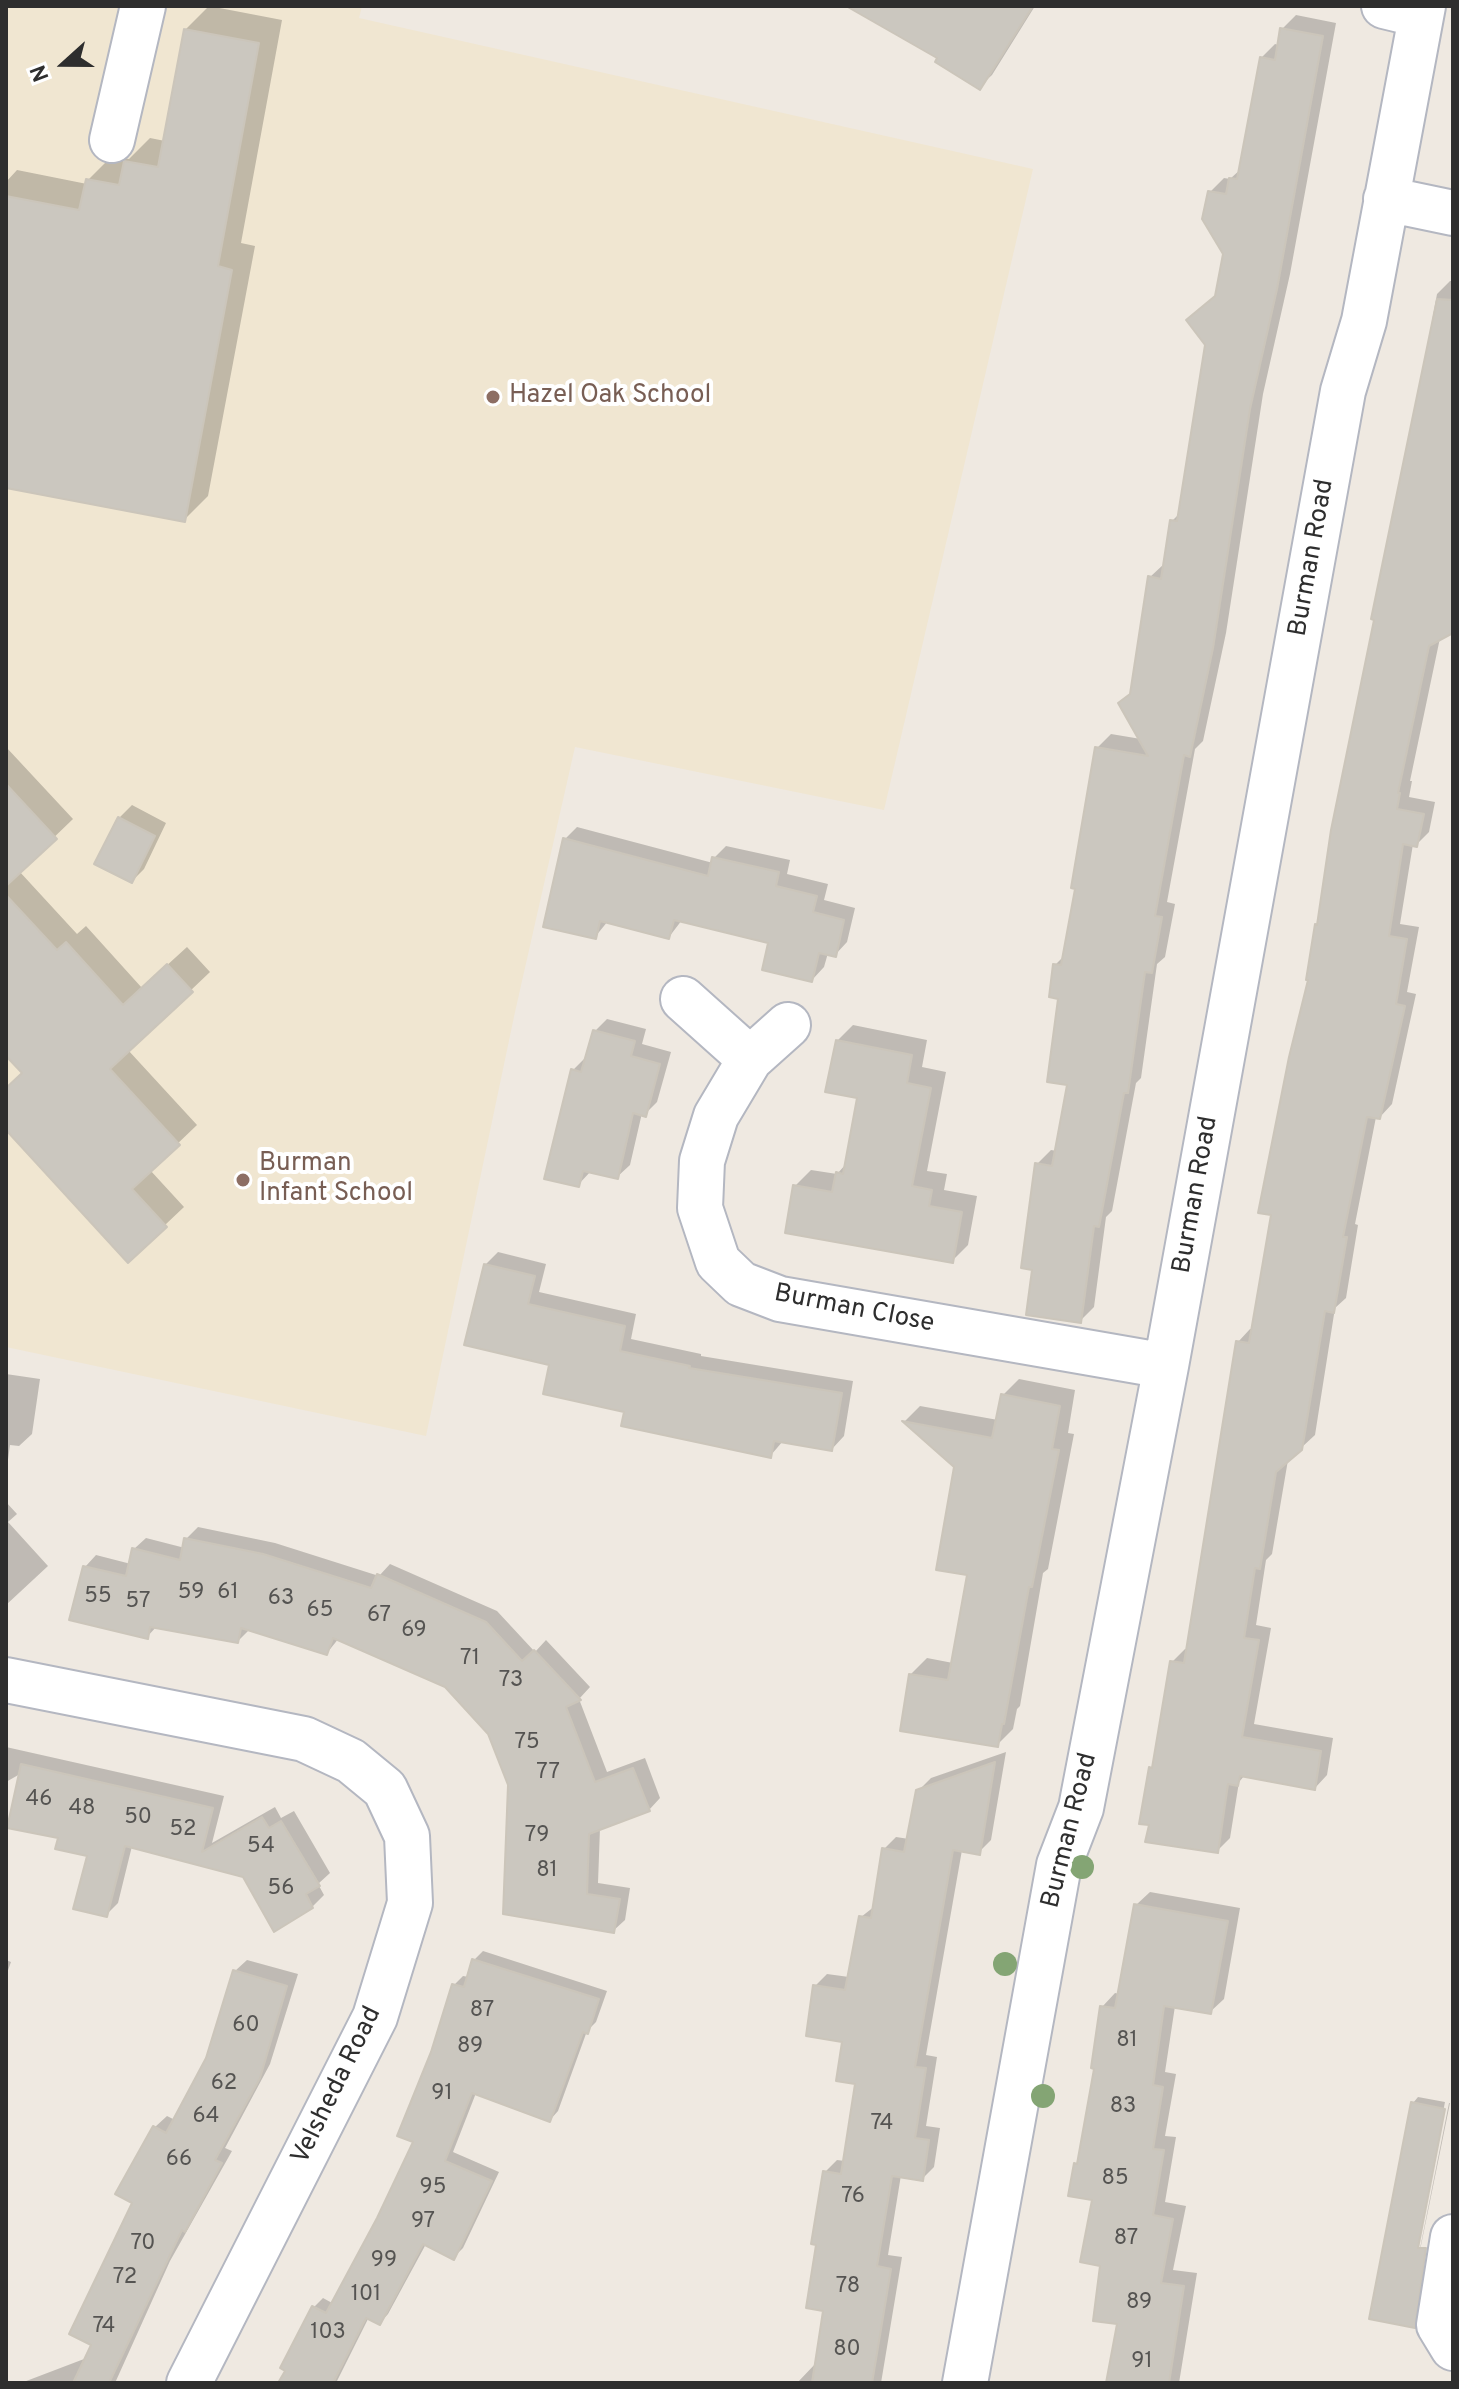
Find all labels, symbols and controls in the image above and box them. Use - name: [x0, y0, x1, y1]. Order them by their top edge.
- north arrow: [24, 24, 104, 104]
- text: N: [26, 61, 57, 85]
- place label: Hazel Oak School: [509, 381, 711, 413]
- marker: Hazel Oak School: [484, 388, 502, 406]
- street label: Burman Road: [1284, 477, 1342, 639]
- street label: Burman Road: [1168, 1114, 1226, 1276]
- place label: Burman Infant School: [259, 1149, 413, 1210]
- marker: Burman Infant School: [234, 1171, 252, 1189]
- street label: Burman Close: [771, 1279, 937, 1341]
- house number: 59: [178, 1581, 204, 1607]
- house number: 61: [217, 1581, 239, 1607]
- house number: 55: [84, 1585, 112, 1611]
- house number: 63: [268, 1587, 294, 1613]
- house number: 57: [126, 1590, 150, 1616]
- house number: 65: [307, 1599, 333, 1625]
- house number: 67: [367, 1604, 391, 1630]
- house number: 69: [401, 1619, 427, 1645]
- house number: 71: [460, 1647, 480, 1673]
- house number: 73: [499, 1669, 523, 1695]
- house number: 75: [514, 1731, 540, 1757]
- street label: Burman Road: [1037, 1750, 1105, 1912]
- house number: 77: [536, 1761, 560, 1787]
- house number: 46: [26, 1788, 52, 1814]
- house number: 48: [68, 1797, 96, 1823]
- house number: 50: [124, 1806, 152, 1832]
- house number: 52: [169, 1818, 197, 1844]
- house number: 79: [525, 1824, 549, 1850]
- house number: 54: [247, 1835, 275, 1861]
- house number: 81: [536, 1859, 558, 1885]
- house number: 56: [268, 1877, 294, 1903]
- house number: 87: [470, 1999, 494, 2025]
- street label: Velsheda Road: [286, 2002, 390, 2170]
- house number: 60: [232, 2014, 260, 2040]
- house number: 81: [1116, 2029, 1138, 2055]
- house number: 89: [457, 2035, 483, 2061]
- house number: 62: [211, 2072, 237, 2098]
- house number: 91: [431, 2082, 453, 2108]
- house number: 83: [1110, 2095, 1136, 2121]
- house number: 64: [193, 2105, 219, 2131]
- house number: 74: [871, 2112, 893, 2138]
- house number: 66: [166, 2148, 192, 2174]
- house number: 85: [1101, 2167, 1129, 2193]
- house number: 95: [420, 2176, 446, 2202]
- house number: 76: [841, 2185, 865, 2211]
- house number: 97: [411, 2210, 435, 2236]
- house number: 87: [1114, 2227, 1138, 2253]
- house number: 70: [131, 2232, 155, 2258]
- house number: 99: [371, 2249, 397, 2275]
- house number: 72: [113, 2266, 137, 2292]
- house number: 78: [836, 2275, 860, 2301]
- house number: 101: [351, 2283, 381, 2309]
- house number: 89: [1126, 2291, 1152, 2317]
- house number: 74: [93, 2315, 115, 2341]
- house number: 103: [310, 2321, 346, 2347]
- house number: 80: [833, 2338, 861, 2364]
- house number: 91: [1131, 2350, 1153, 2376]

